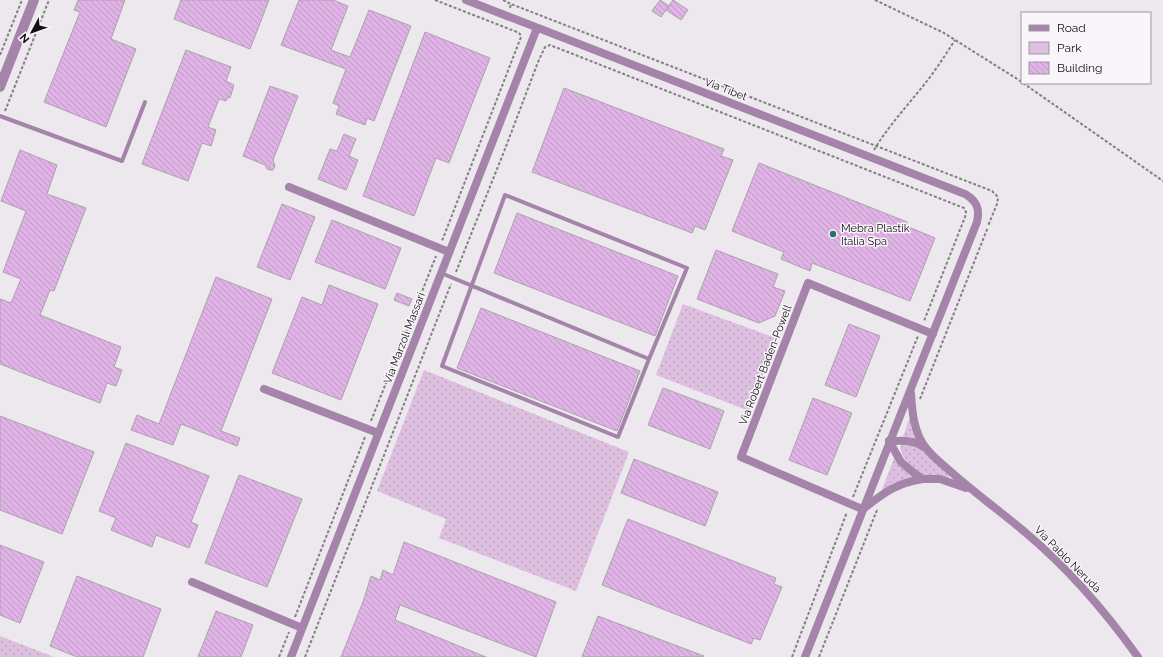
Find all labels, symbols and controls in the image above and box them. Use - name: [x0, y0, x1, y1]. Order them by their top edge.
- north arrow: [12, 12, 52, 52]
- legend: [1021, 12, 1151, 84]
- text: Road: [1057, 21, 1086, 35]
- text: N: [17, 31, 32, 46]
- text: Park: [1057, 41, 1082, 55]
- text: Building: [1057, 61, 1103, 75]
- street label: Via Tibet: [703, 75, 749, 104]
- place label: Mebra Plastik Italia Spa: [841, 222, 910, 248]
- marker: Mebra Plastik Italia Spa: [828, 229, 838, 239]
- street label: Via Marzoli Massari: [381, 291, 428, 386]
- street label: Via Robert Baden-Powell: [737, 303, 794, 427]
- street label: Via Pablo Neruda: [1032, 523, 1104, 595]

